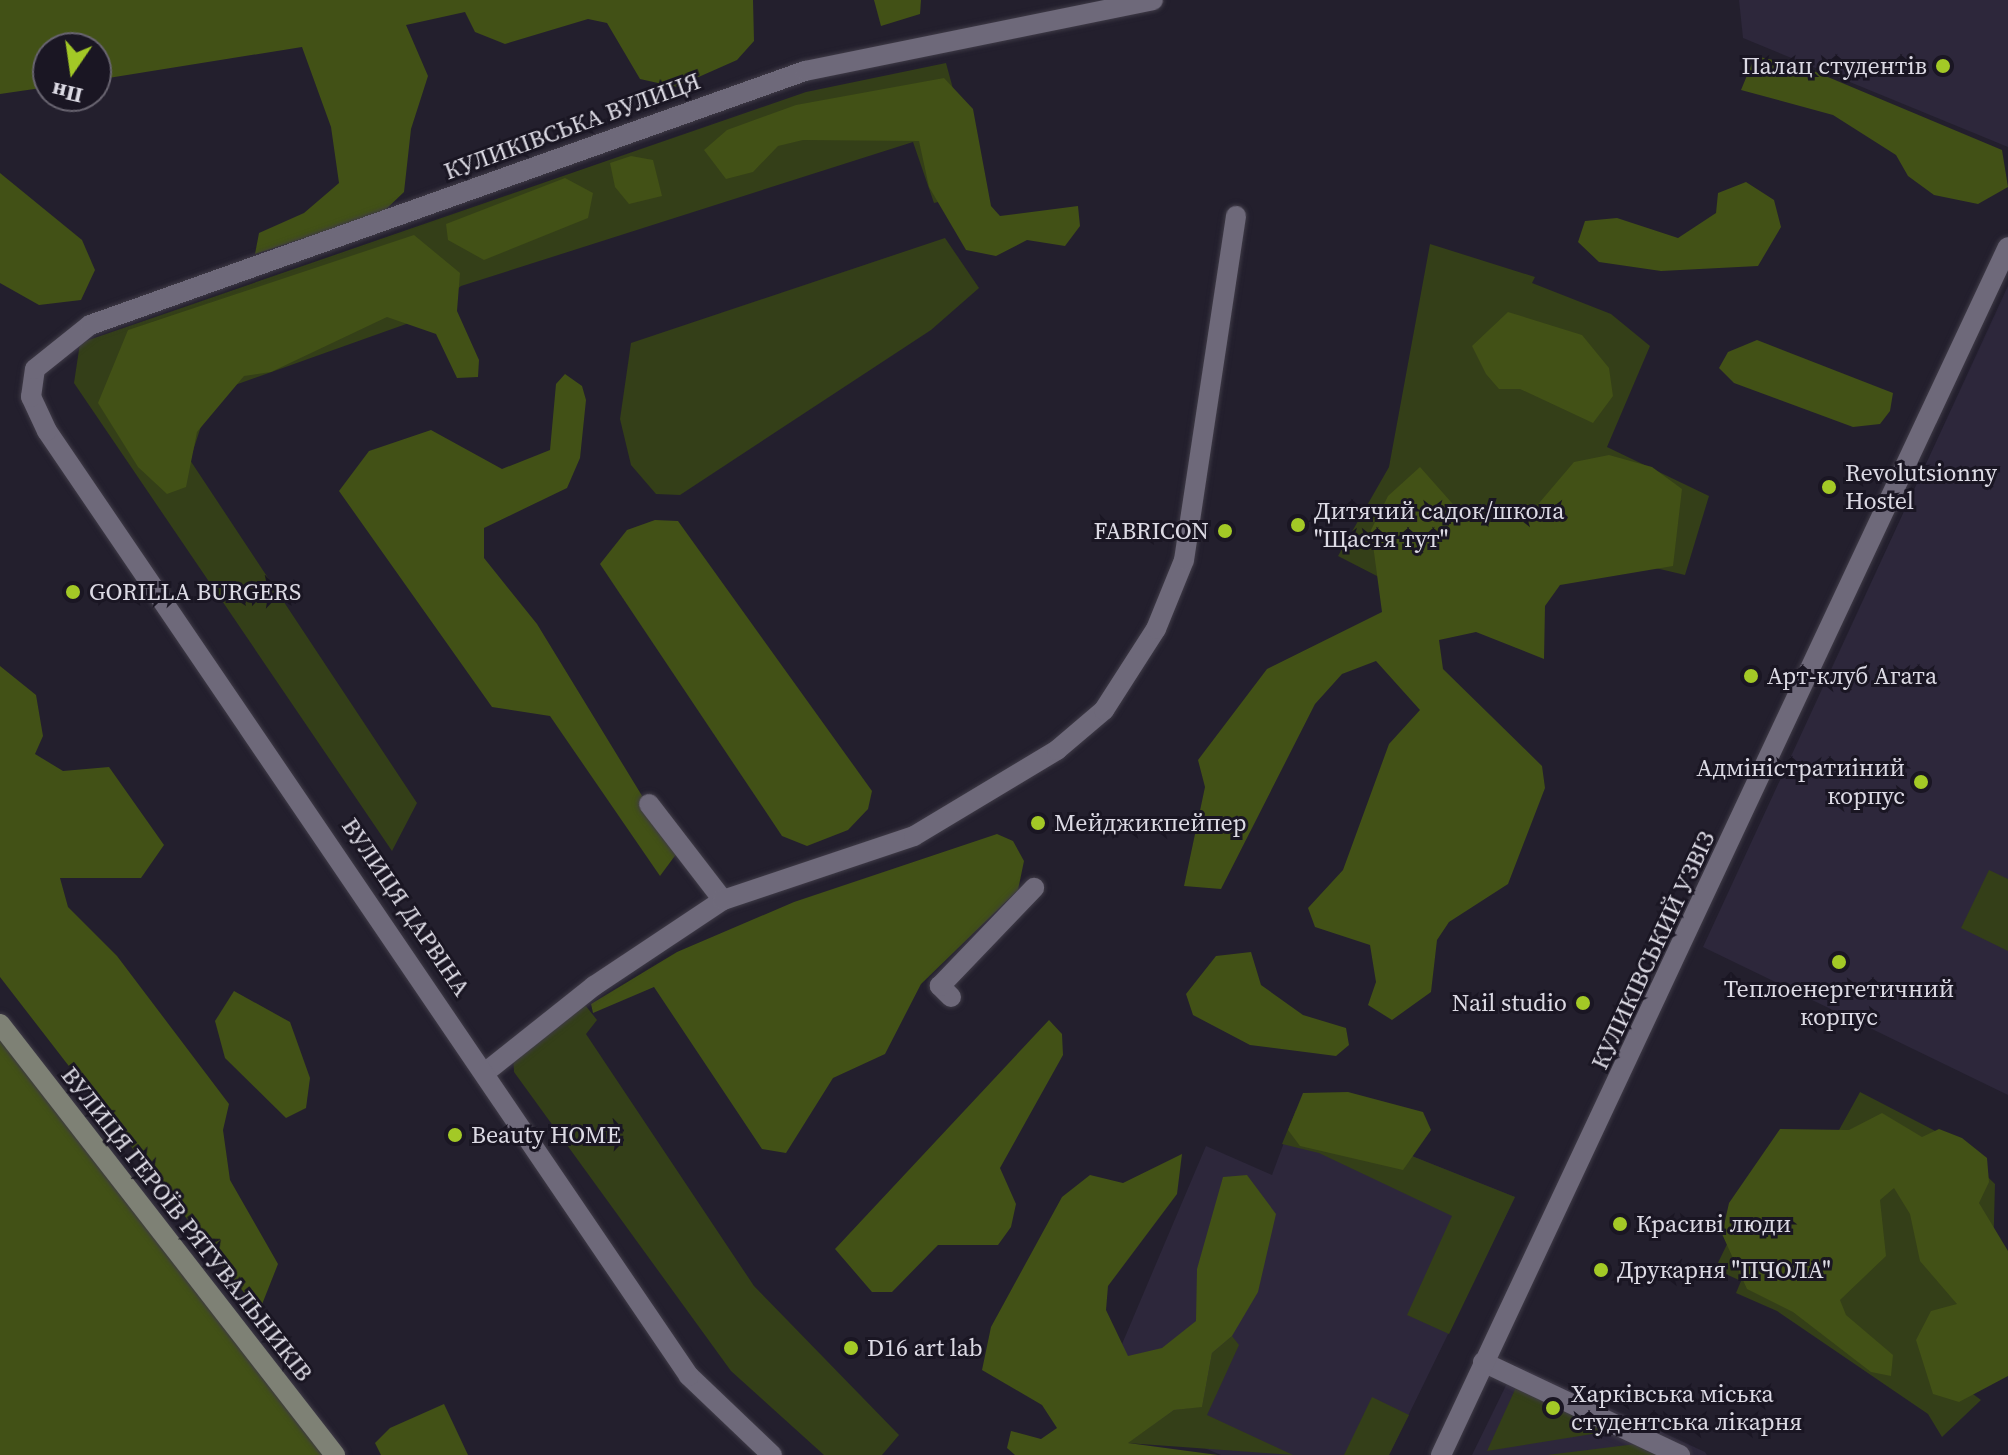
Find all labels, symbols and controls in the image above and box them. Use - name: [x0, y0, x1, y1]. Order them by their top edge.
- north arrow: [32, 32, 112, 112]
- place label: Палац студентів: [1741, 52, 1927, 80]
- marker: Палац студентів: [1934, 57, 1952, 75]
- street label: КУЛИКІВСЬКА ВУЛИЦЯ: [440, 66, 704, 186]
- text: Пн: [49, 75, 85, 112]
- place label: Revolutsionny Hostel: [1845, 459, 1997, 515]
- marker: Revolutsionny Hostel: [1820, 478, 1838, 496]
- place label: Дитячий садок/школа "Щастя тут": [1314, 497, 1564, 553]
- marker: Дитячий садок/школа "Щастя тут": [1289, 516, 1307, 534]
- place label: FABRICON: [1093, 517, 1209, 545]
- marker: FABRICON: [1216, 522, 1234, 540]
- place label: GORILLA BURGERS: [89, 578, 301, 606]
- marker: GORILLA BURGERS: [64, 583, 82, 601]
- place label: Арт-клуб Агата: [1767, 662, 1937, 690]
- marker: Арт-клуб Агата: [1742, 667, 1760, 685]
- place label: Адміністратиіний корпус: [1697, 754, 1905, 810]
- marker: Адміністратиіний корпус: [1912, 773, 1930, 791]
- place label: Мейджикпейпер: [1054, 809, 1246, 837]
- street label: ВУЛИЦЯ ДАРВІНА: [336, 812, 476, 1002]
- marker: Мейджикпейпер: [1029, 814, 1047, 832]
- street label: КУЛИКІВСЬКИЙ УЗВІЗ: [1585, 826, 1721, 1074]
- marker: Теплоенергетичний корпус: [1830, 953, 1848, 971]
- place label: Теплоенергетичний корпус: [1724, 975, 1954, 1031]
- place label: Nail studio: [1452, 989, 1567, 1017]
- marker: Nail studio: [1574, 994, 1592, 1012]
- street label: ВУЛИЦЯ ГЕРОЇВ РЯТУВАЛЬНИКІВ: [55, 1061, 319, 1387]
- place label: Beauty HOME: [471, 1121, 621, 1149]
- marker: Beauty HOME: [446, 1126, 464, 1144]
- place label: Красиві люди: [1636, 1210, 1791, 1238]
- marker: Красиві люди: [1611, 1215, 1629, 1233]
- place label: Друкарня "ПЧОЛА": [1617, 1256, 1831, 1284]
- marker: Друкарня "ПЧОЛА": [1592, 1261, 1610, 1279]
- place label: D16 art lab: [867, 1334, 983, 1362]
- marker: D16 art lab: [842, 1339, 860, 1357]
- place label: Харківська міська студентська лікарня: [1571, 1380, 1802, 1436]
- marker: Харківська міська студентська лікарня: [1542, 1397, 1564, 1419]

